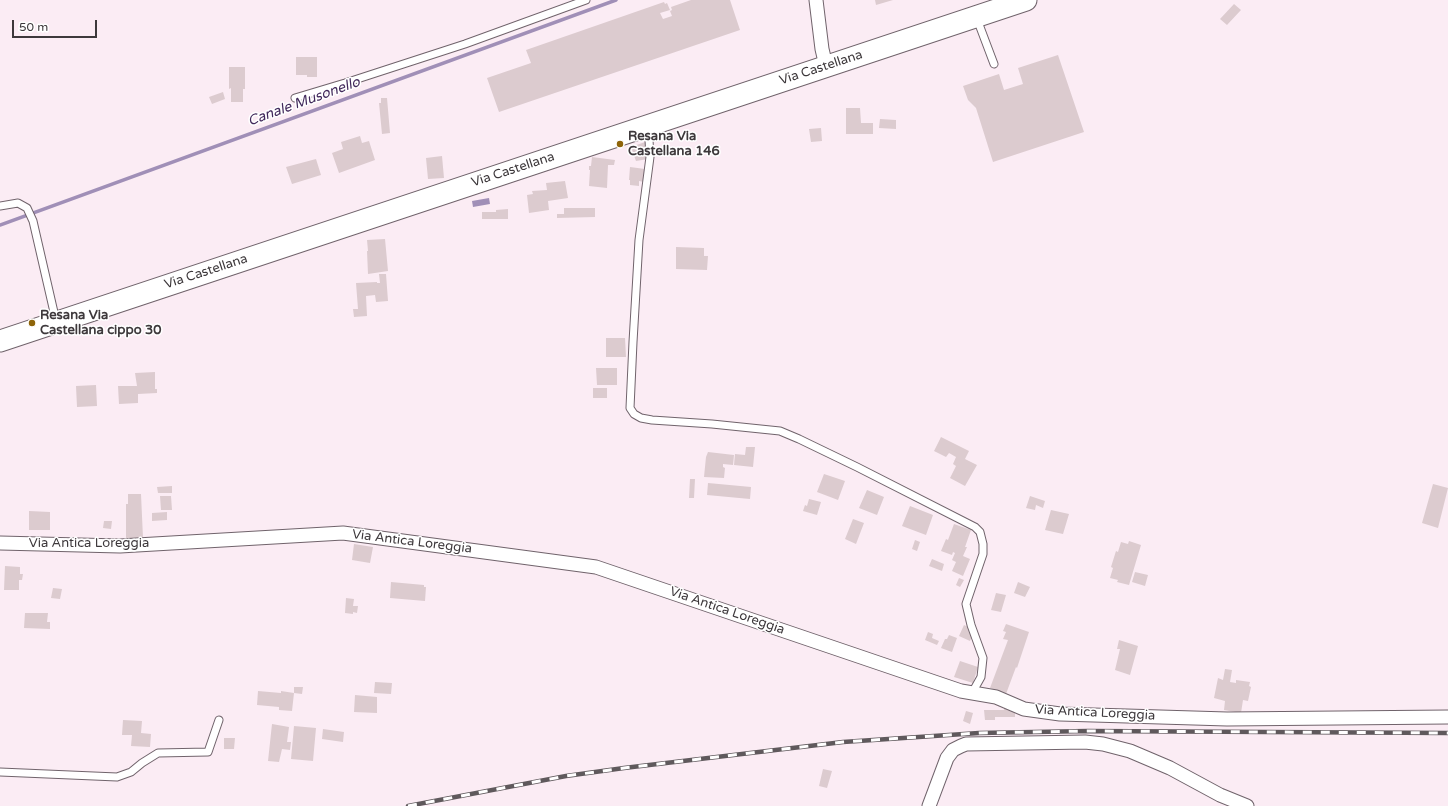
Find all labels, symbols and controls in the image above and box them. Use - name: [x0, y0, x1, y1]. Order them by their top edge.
- scale bar: [14, 12, 99, 38]
- text: 50 m: [19, 20, 48, 34]
- street label: Via Castellana: [777, 47, 865, 89]
- water label: Canale Musonello: [246, 74, 362, 130]
- place label: Resana Via Castellana 146: [628, 129, 720, 160]
- marker: Resana Via Castellana 146: [615, 139, 625, 149]
- street label: Via Castellana: [469, 149, 557, 191]
- street label: Via Castellana: [162, 251, 250, 293]
- place label: Resana Via Castellana cippo 30: [40, 308, 161, 339]
- marker: Resana Via Castellana cippo 30: [27, 318, 37, 328]
- street label: Via Antica Loreggia: [351, 527, 473, 557]
- street label: Via Antica Loreggia: [29, 536, 149, 552]
- street label: Via Antica Loreggia: [667, 584, 787, 638]
- street label: Via Antica Loreggia: [1034, 702, 1156, 724]

